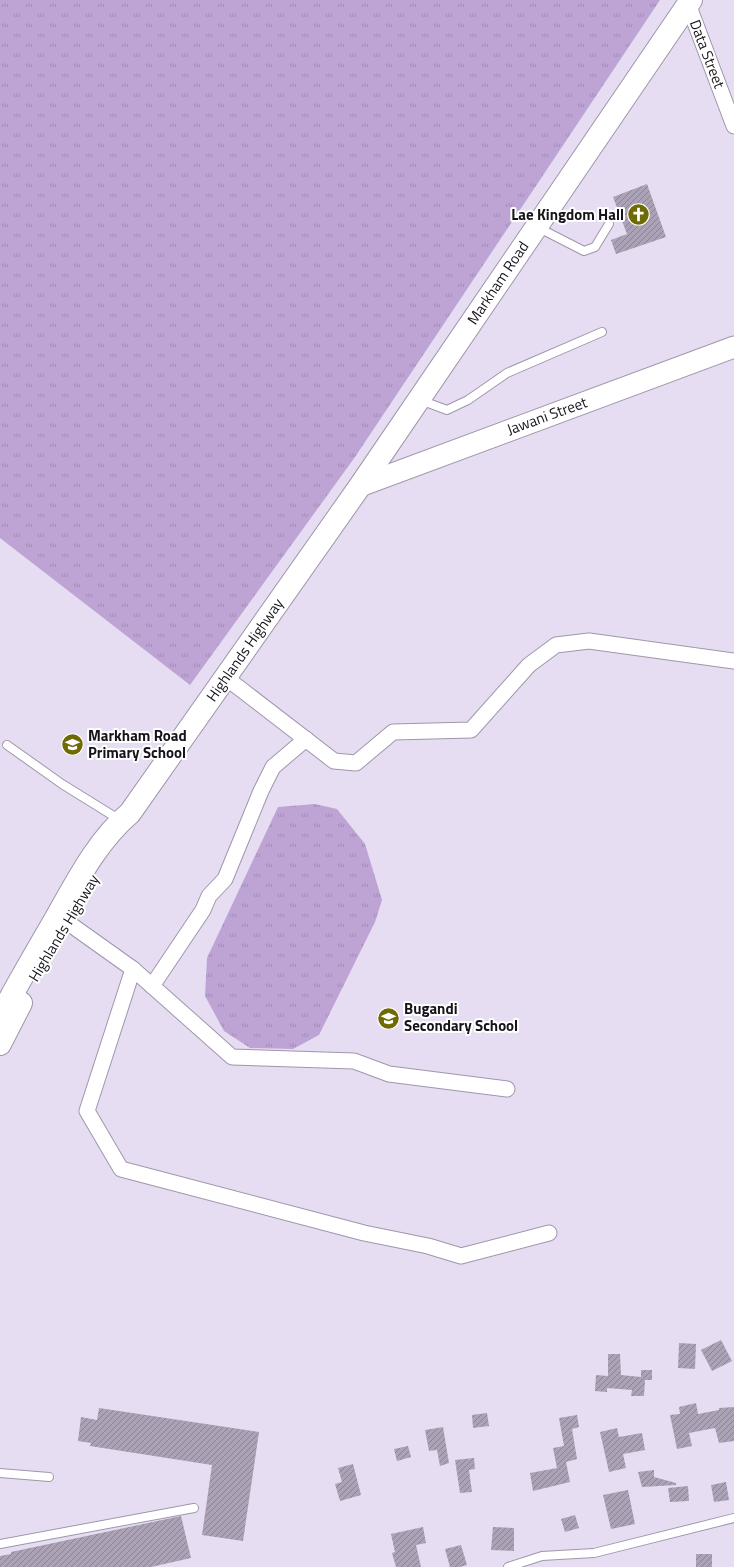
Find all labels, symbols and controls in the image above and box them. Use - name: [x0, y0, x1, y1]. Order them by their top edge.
- street label: Data Street: [684, 16, 731, 92]
- church icon: Lae Kingdom Hall: [626, 202, 652, 228]
- place label: Lae Kingdom Hall: [511, 203, 624, 226]
- street label: Markham Road: [461, 236, 534, 329]
- street label: Jawani Street: [503, 390, 591, 441]
- street label: Highlands Highway: [200, 593, 289, 706]
- place label: Markham Road Primary School: [88, 724, 187, 764]
- school or university icon: Markham Road Primary School: [59, 732, 85, 758]
- street label: Highlands Highway: [22, 870, 105, 986]
- place label: Bugandi Secondary School: [404, 997, 518, 1037]
- school or university icon: Bugandi Secondary School: [375, 1005, 401, 1031]

